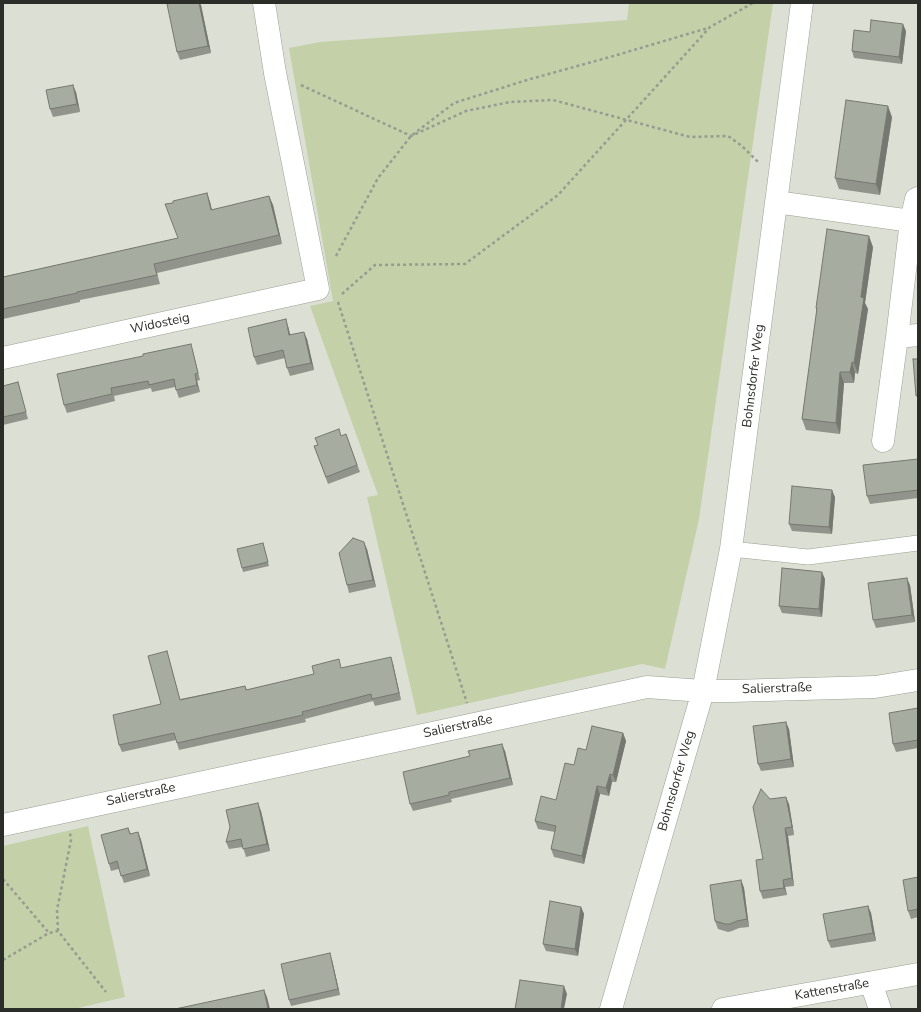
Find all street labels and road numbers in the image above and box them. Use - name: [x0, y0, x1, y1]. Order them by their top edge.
- street label: Widosteig: [129, 310, 191, 338]
- street label: Bohnsdorfer Weg: [740, 323, 768, 429]
- street label: Salierstraße: [742, 680, 812, 698]
- street label: Salierstraße: [422, 712, 494, 742]
- street label: Bohnsdorfer Weg: [655, 729, 699, 833]
- street label: Salierstraße: [105, 780, 177, 810]
- street label: Kattenstraße: [794, 976, 870, 1004]

